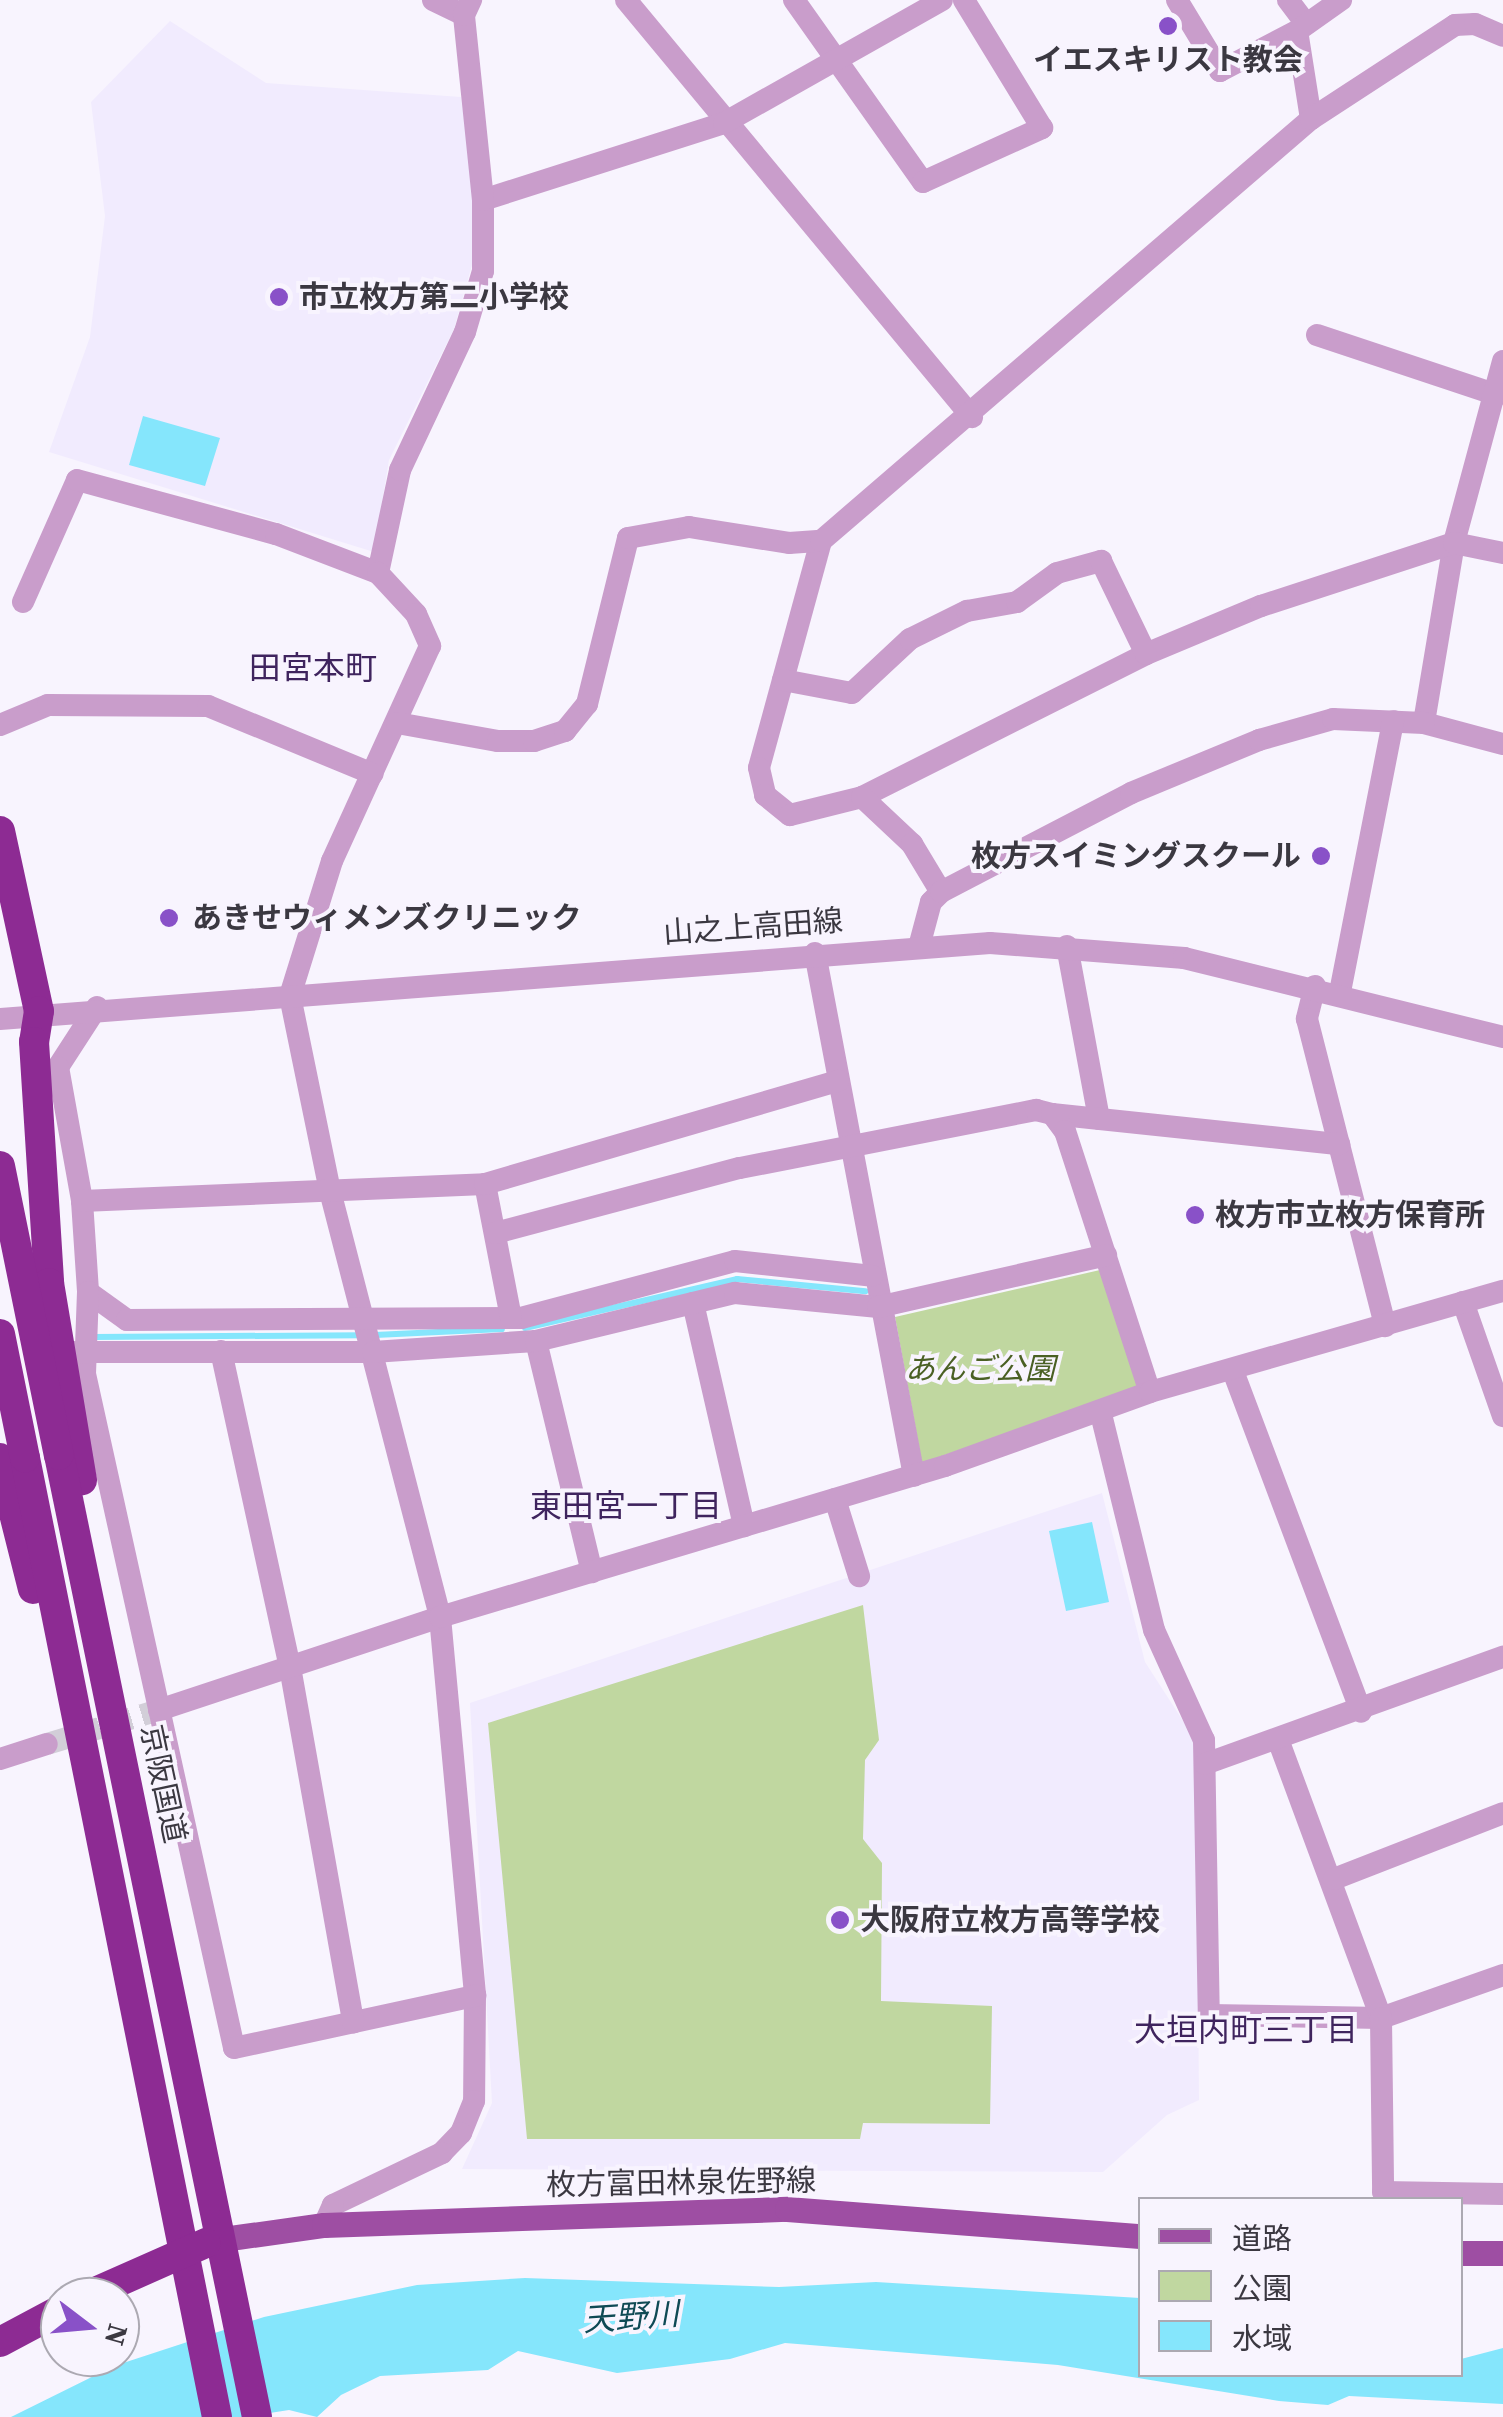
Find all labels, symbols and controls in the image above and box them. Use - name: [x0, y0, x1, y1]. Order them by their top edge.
- marker: イエスキリスト教会: [1157, 15, 1179, 37]
- place label: イエスキリスト教会: [1033, 42, 1303, 78]
- place label: 市立枚方第二小学校: [299, 279, 569, 315]
- marker: 市立枚方第二小学校: [268, 286, 290, 308]
- district label: 田宮本町: [249, 649, 377, 687]
- place label: 枚方スイミングスクール: [971, 838, 1301, 874]
- marker: 枚方スイミングスクール: [1310, 845, 1332, 867]
- place label: あきせウィメンズクリニック: [192, 900, 582, 936]
- street label: 山之上高田線: [662, 903, 844, 951]
- marker: あきせウィメンズクリニック: [156, 905, 182, 931]
- place label: 枚方市立枚方保育所: [1215, 1197, 1485, 1233]
- marker: 枚方市立枚方保育所: [1184, 1204, 1206, 1226]
- park label: あんご公園: [905, 1351, 1055, 1387]
- district label: 東田宮一丁目: [530, 1487, 722, 1525]
- street label: 京阪国道: [133, 1722, 193, 1846]
- place label: 大阪府立枚方高等学校: [860, 1902, 1160, 1938]
- marker: 大阪府立枚方高等学校: [829, 1909, 851, 1931]
- district label: 大垣内町三丁目: [1134, 2011, 1358, 2049]
- street label: 枚方富田林泉佐野線: [546, 2163, 816, 2203]
- legend: [1138, 2197, 1463, 2377]
- text: 道路: [1232, 2218, 1292, 2259]
- text: 公園: [1232, 2268, 1292, 2309]
- north arrow: [40, 2277, 140, 2377]
- water label: 天野川: [582, 2294, 680, 2340]
- text: 水域: [1232, 2318, 1292, 2359]
- text: N: [96, 2320, 138, 2350]

